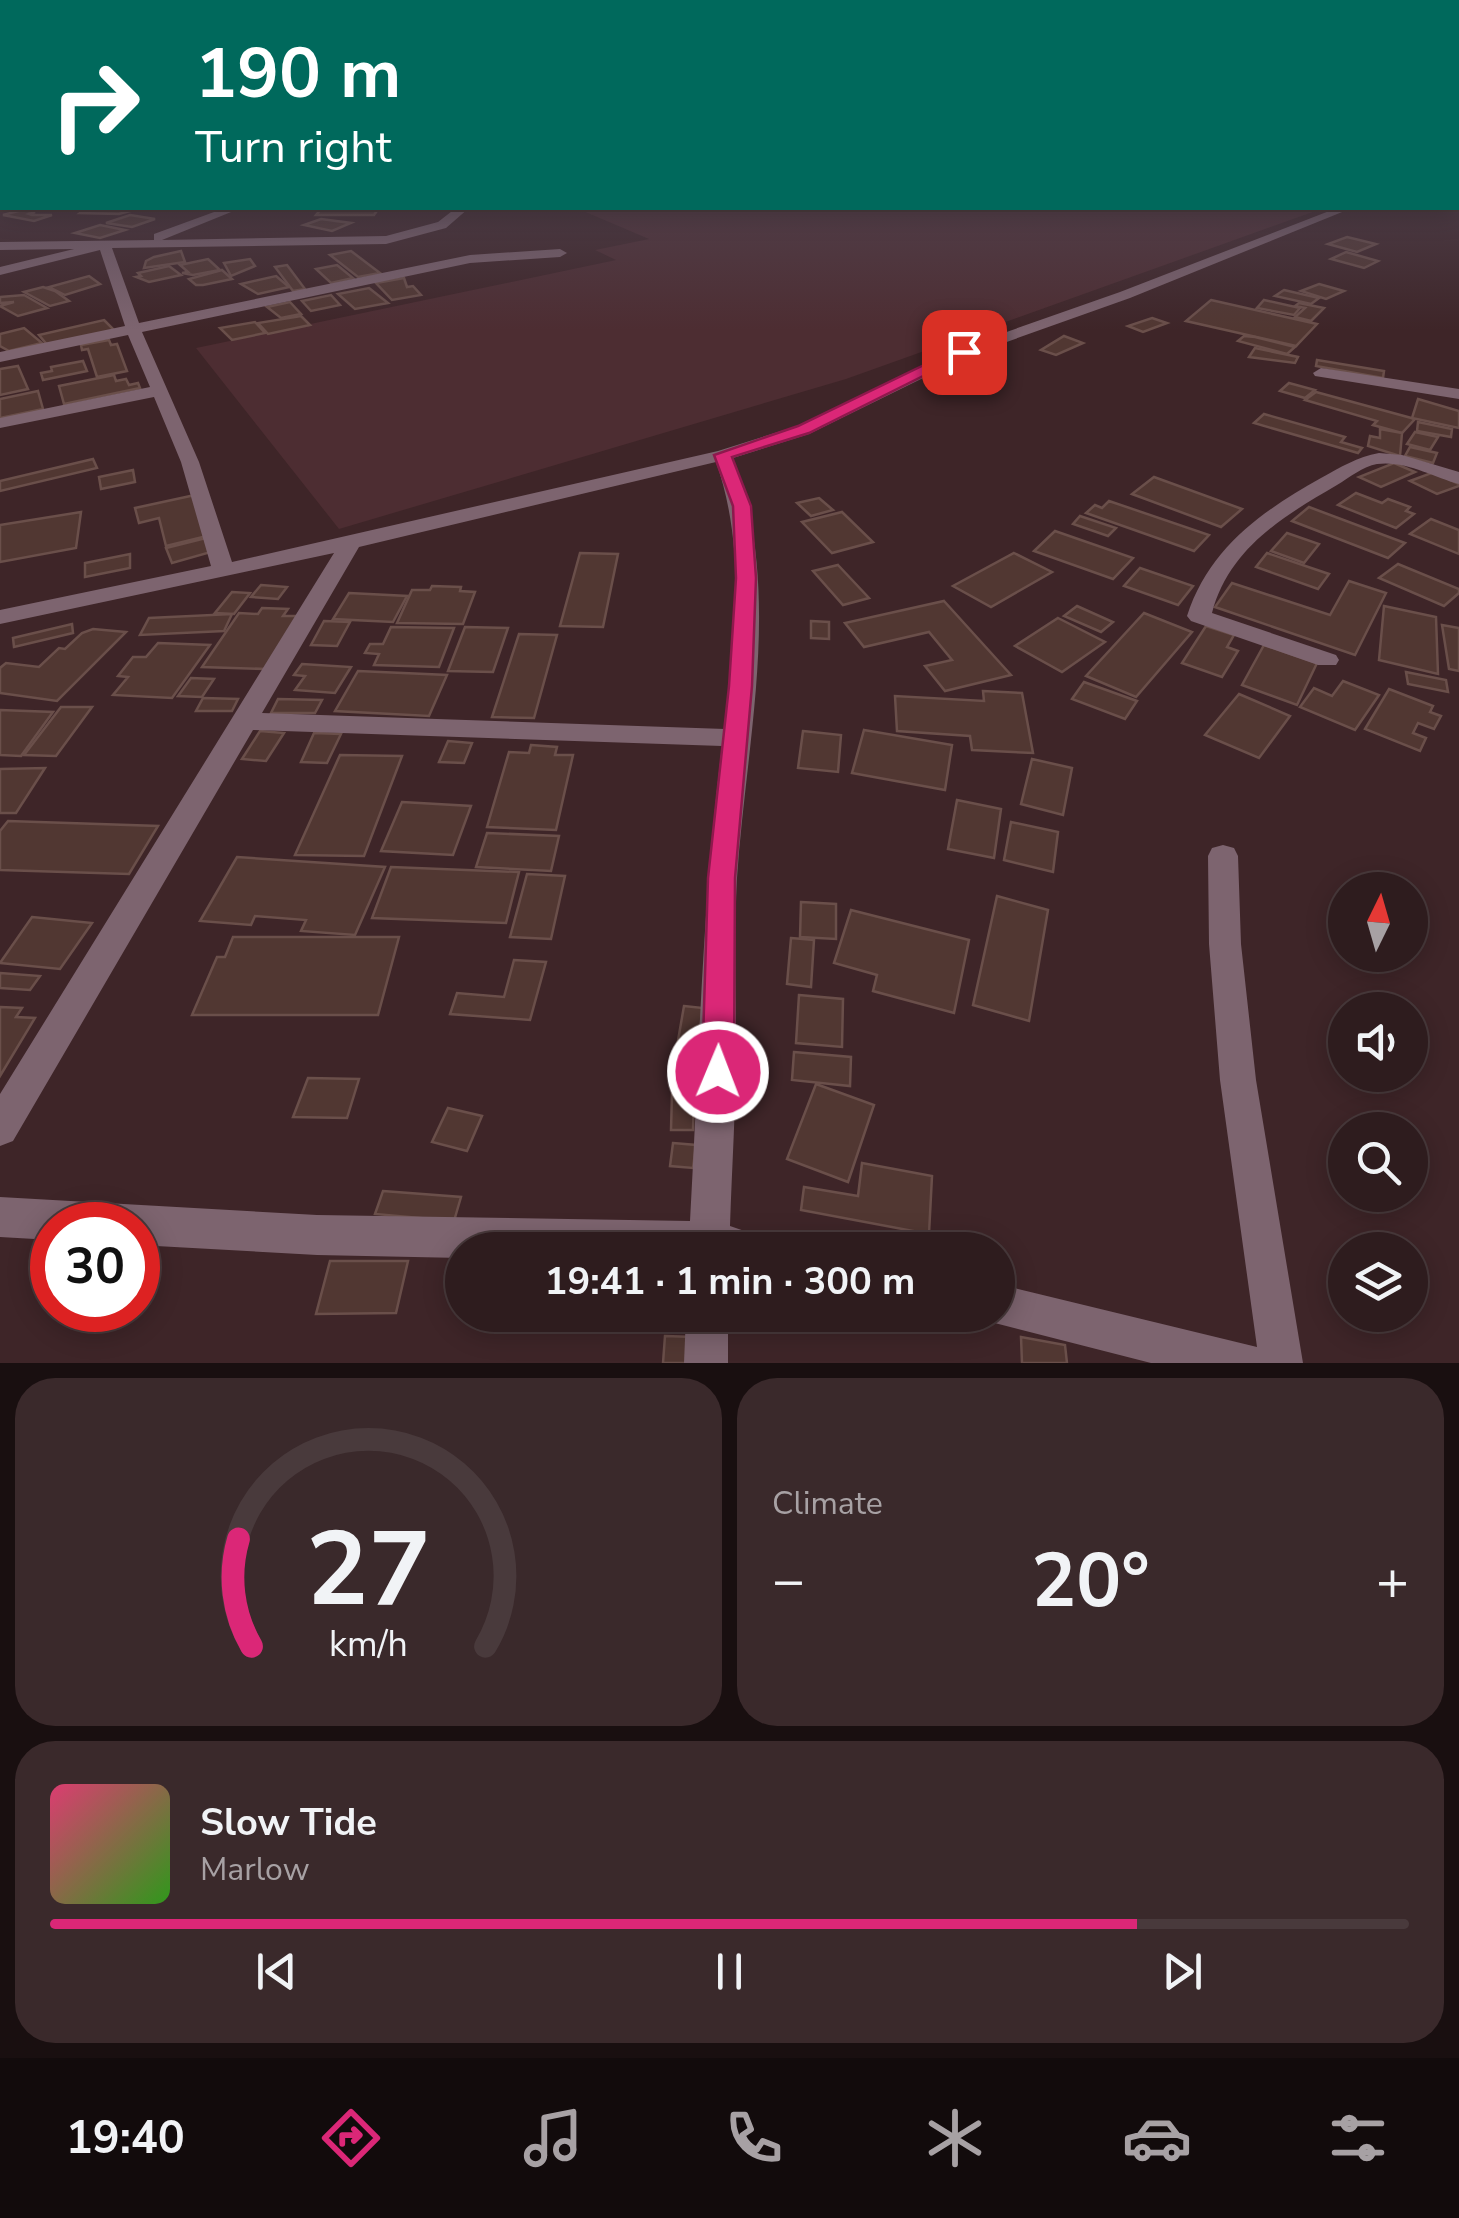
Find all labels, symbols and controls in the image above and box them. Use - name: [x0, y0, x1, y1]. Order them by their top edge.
- text: 190 m: [195, 26, 401, 122]
- icon: right: [30, 40, 160, 170]
- text: Turn right: [195, 117, 392, 178]
- pin: [922, 310, 1007, 395]
- icon: arrive: [937, 325, 992, 380]
- north arrow: [1328, 872, 1428, 972]
- map controls: [1328, 872, 1428, 1332]
- button: sound: [1328, 992, 1428, 1092]
- position arrow: [666, 1020, 770, 1124]
- button: search: [1328, 1112, 1428, 1212]
- speed limit sign: 30: [30, 1202, 160, 1332]
- button: layers: [1328, 1232, 1428, 1332]
- text: 19:41 · 1 min · 300 m: [545, 1256, 915, 1307]
- text: Climate: [772, 1482, 883, 1525]
- text: 27: [306, 1499, 431, 1641]
- text: 20°: [1031, 1530, 1150, 1632]
- text: −: [772, 1543, 805, 1618]
- text: +: [1376, 1543, 1409, 1618]
- text: km/h: [329, 1620, 408, 1669]
- text: Slow Tide: [200, 1797, 377, 1848]
- text: Marlow: [200, 1848, 310, 1891]
- icon: previous: [249, 1944, 304, 1999]
- icon: pause: [702, 1944, 757, 1999]
- icon: next: [1155, 1944, 1210, 1999]
- icon: directions: [316, 2103, 386, 2173]
- icon: music: [518, 2103, 588, 2173]
- icon: phone: [719, 2103, 789, 2173]
- icon: climate: [920, 2103, 990, 2173]
- icon: car: [1122, 2103, 1192, 2173]
- icon: filters: [1323, 2103, 1393, 2173]
- text: 19:40: [66, 2108, 185, 2169]

